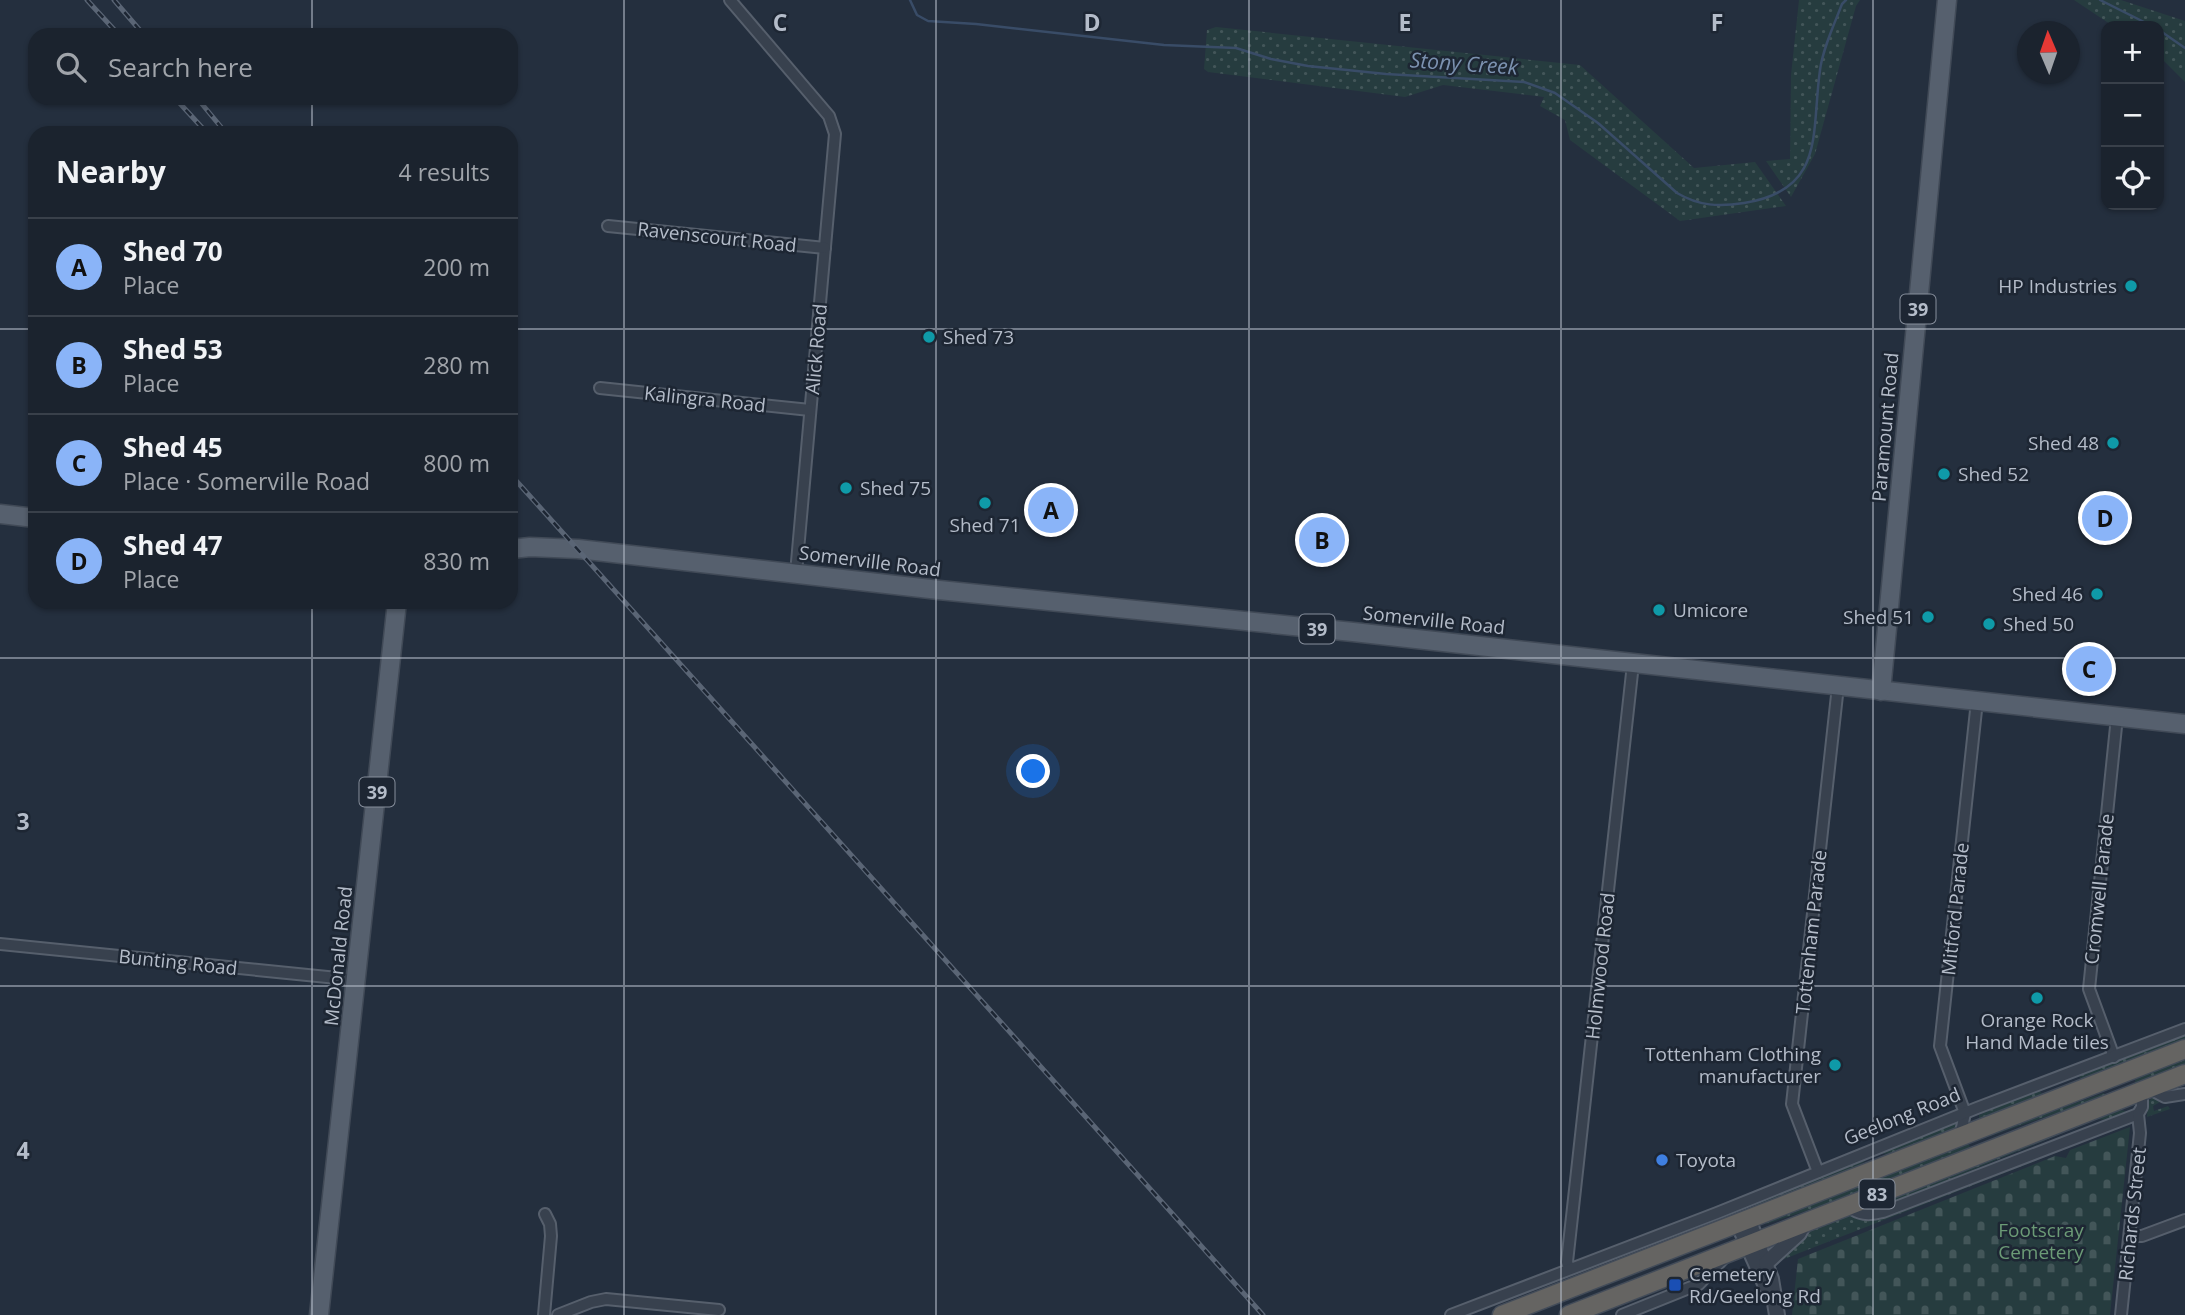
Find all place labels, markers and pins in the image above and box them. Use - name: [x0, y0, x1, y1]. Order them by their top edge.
- place label: HP Industries: [1998, 273, 2117, 299]
- marker: HP Industries: [2123, 278, 2139, 294]
- place label: Shed 73: [943, 324, 1014, 350]
- marker: Shed 73: [921, 329, 937, 345]
- place label: Shed 48: [2028, 430, 2099, 456]
- marker: Shed 48: [2105, 435, 2121, 451]
- place label: Shed 52: [1958, 461, 2029, 487]
- marker: Shed 52: [1936, 466, 1952, 482]
- place label: Shed 75: [860, 475, 931, 501]
- marker: Shed 75: [838, 480, 854, 496]
- pin: A: [1028, 484, 1074, 536]
- pin: D: [2082, 492, 2128, 544]
- marker: Shed 71: [977, 495, 993, 511]
- place label: Shed 71: [949, 512, 1021, 538]
- pin: B: [1299, 514, 1345, 566]
- place label: Shed 46: [2012, 581, 2083, 607]
- marker: Shed 46: [2089, 586, 2105, 602]
- place label: Umicore: [1673, 597, 1748, 623]
- marker: Umicore: [1651, 602, 1667, 618]
- place label: Shed 51: [1843, 604, 1914, 630]
- marker: Shed 51: [1920, 609, 1936, 625]
- place label: Shed 50: [2003, 611, 2074, 637]
- marker: Shed 50: [1981, 616, 1997, 632]
- pin: C: [2066, 643, 2112, 695]
- marker: Orange Rock Hand Made tiles: [2029, 990, 2045, 1006]
- place label: Orange Rock Hand Made tiles: [1965, 1007, 2109, 1055]
- place label: Tottenham Clothing manufacturer: [1645, 1041, 1821, 1089]
- marker: Tottenham Clothing manufacturer: [1827, 1057, 1843, 1073]
- place label: Toyota: [1676, 1147, 1736, 1173]
- marker: Toyota: [1654, 1152, 1670, 1168]
- place label: Cemetery Rd/Geelong Rd: [1689, 1261, 1821, 1309]
- marker: Cemetery Rd/Geelong Rd: [1667, 1277, 1683, 1293]

